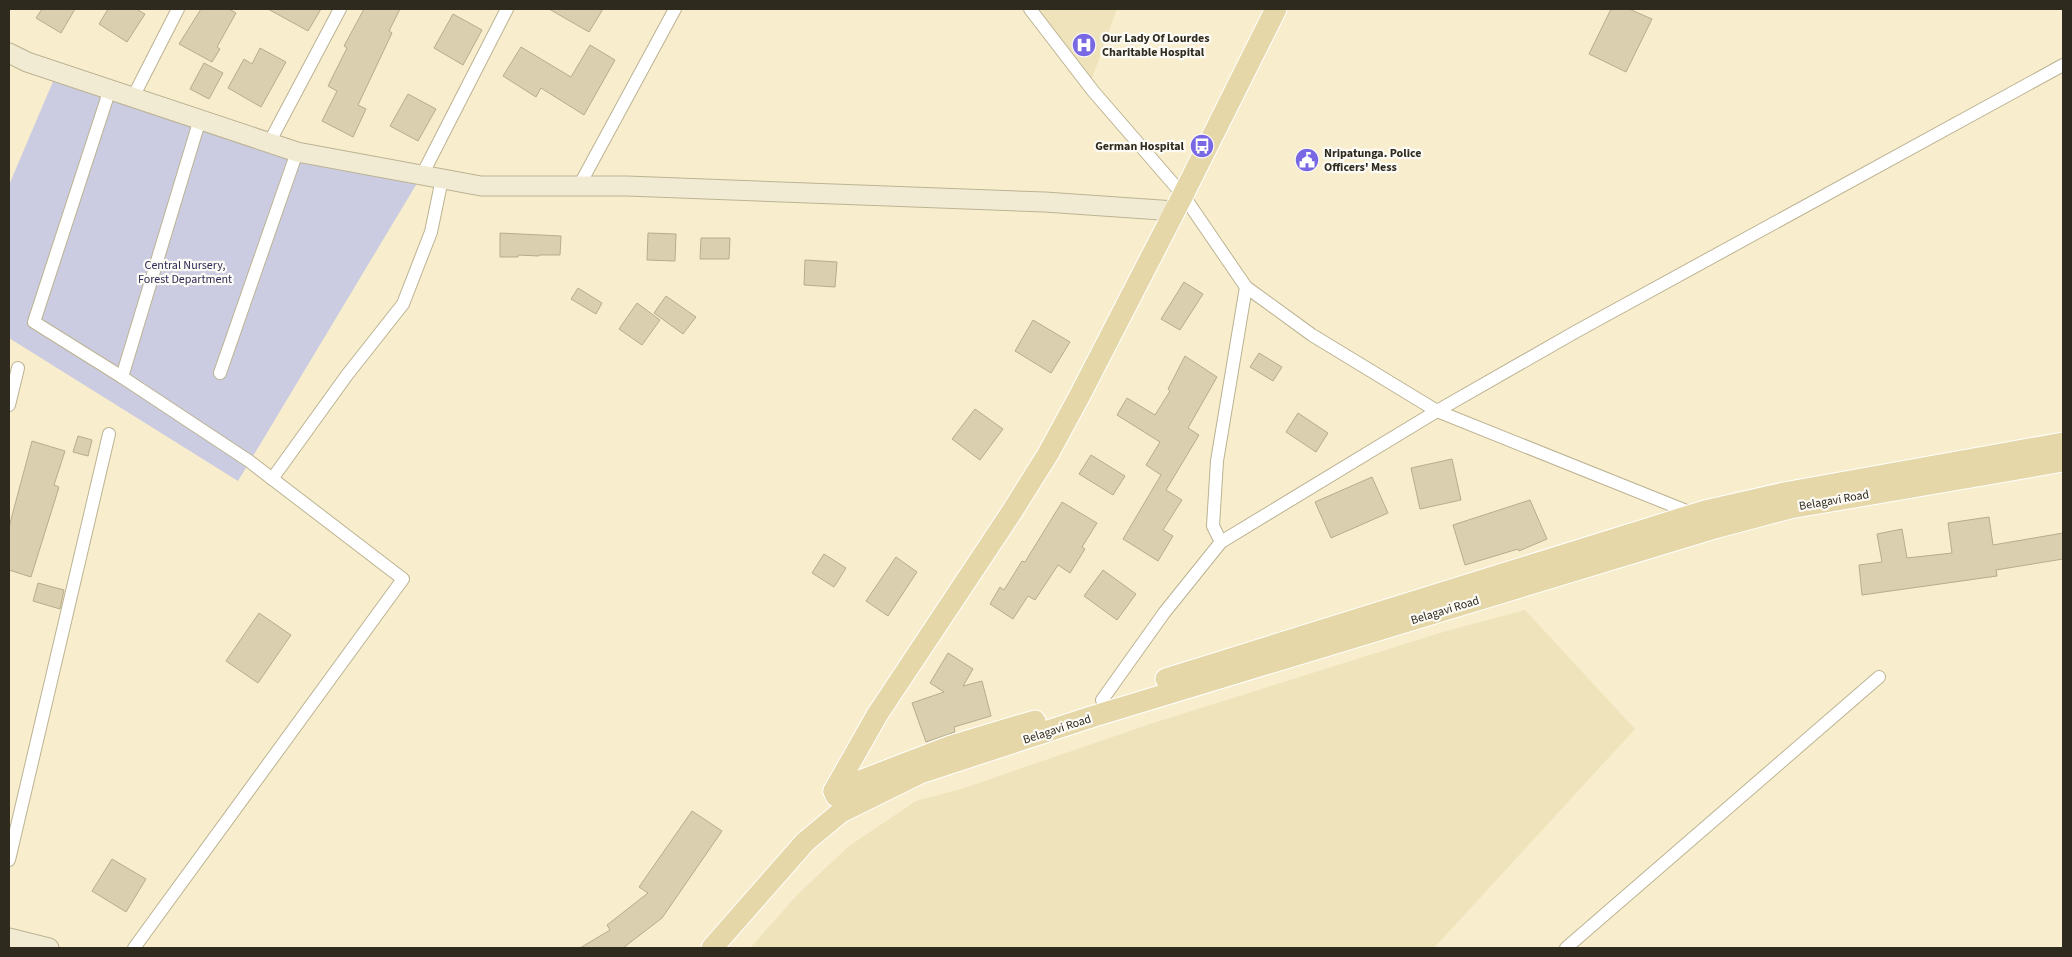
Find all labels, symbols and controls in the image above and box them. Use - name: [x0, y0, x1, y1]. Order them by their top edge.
- place label: Our Lady Of Lourdes Charitable Hospital: [1102, 30, 1210, 61]
- hospital icon: Our Lady Of Lourdes Charitable Hospital: [1071, 32, 1097, 58]
- bus stop icon: German Hospital: [1189, 133, 1215, 159]
- place label: German Hospital: [1095, 138, 1185, 155]
- place label: Nripatunga. Police Officers' Mess: [1324, 145, 1422, 176]
- public building icon: Nripatunga. Police Officers' Mess: [1294, 147, 1320, 173]
- park label: Central Nursery, Forest Department: [138, 257, 232, 288]
- street label: Belagavi Road: [1798, 486, 1870, 515]
- street label: Belagavi Road: [1409, 592, 1481, 629]
- street label: Belagavi Road: [1021, 710, 1093, 748]

